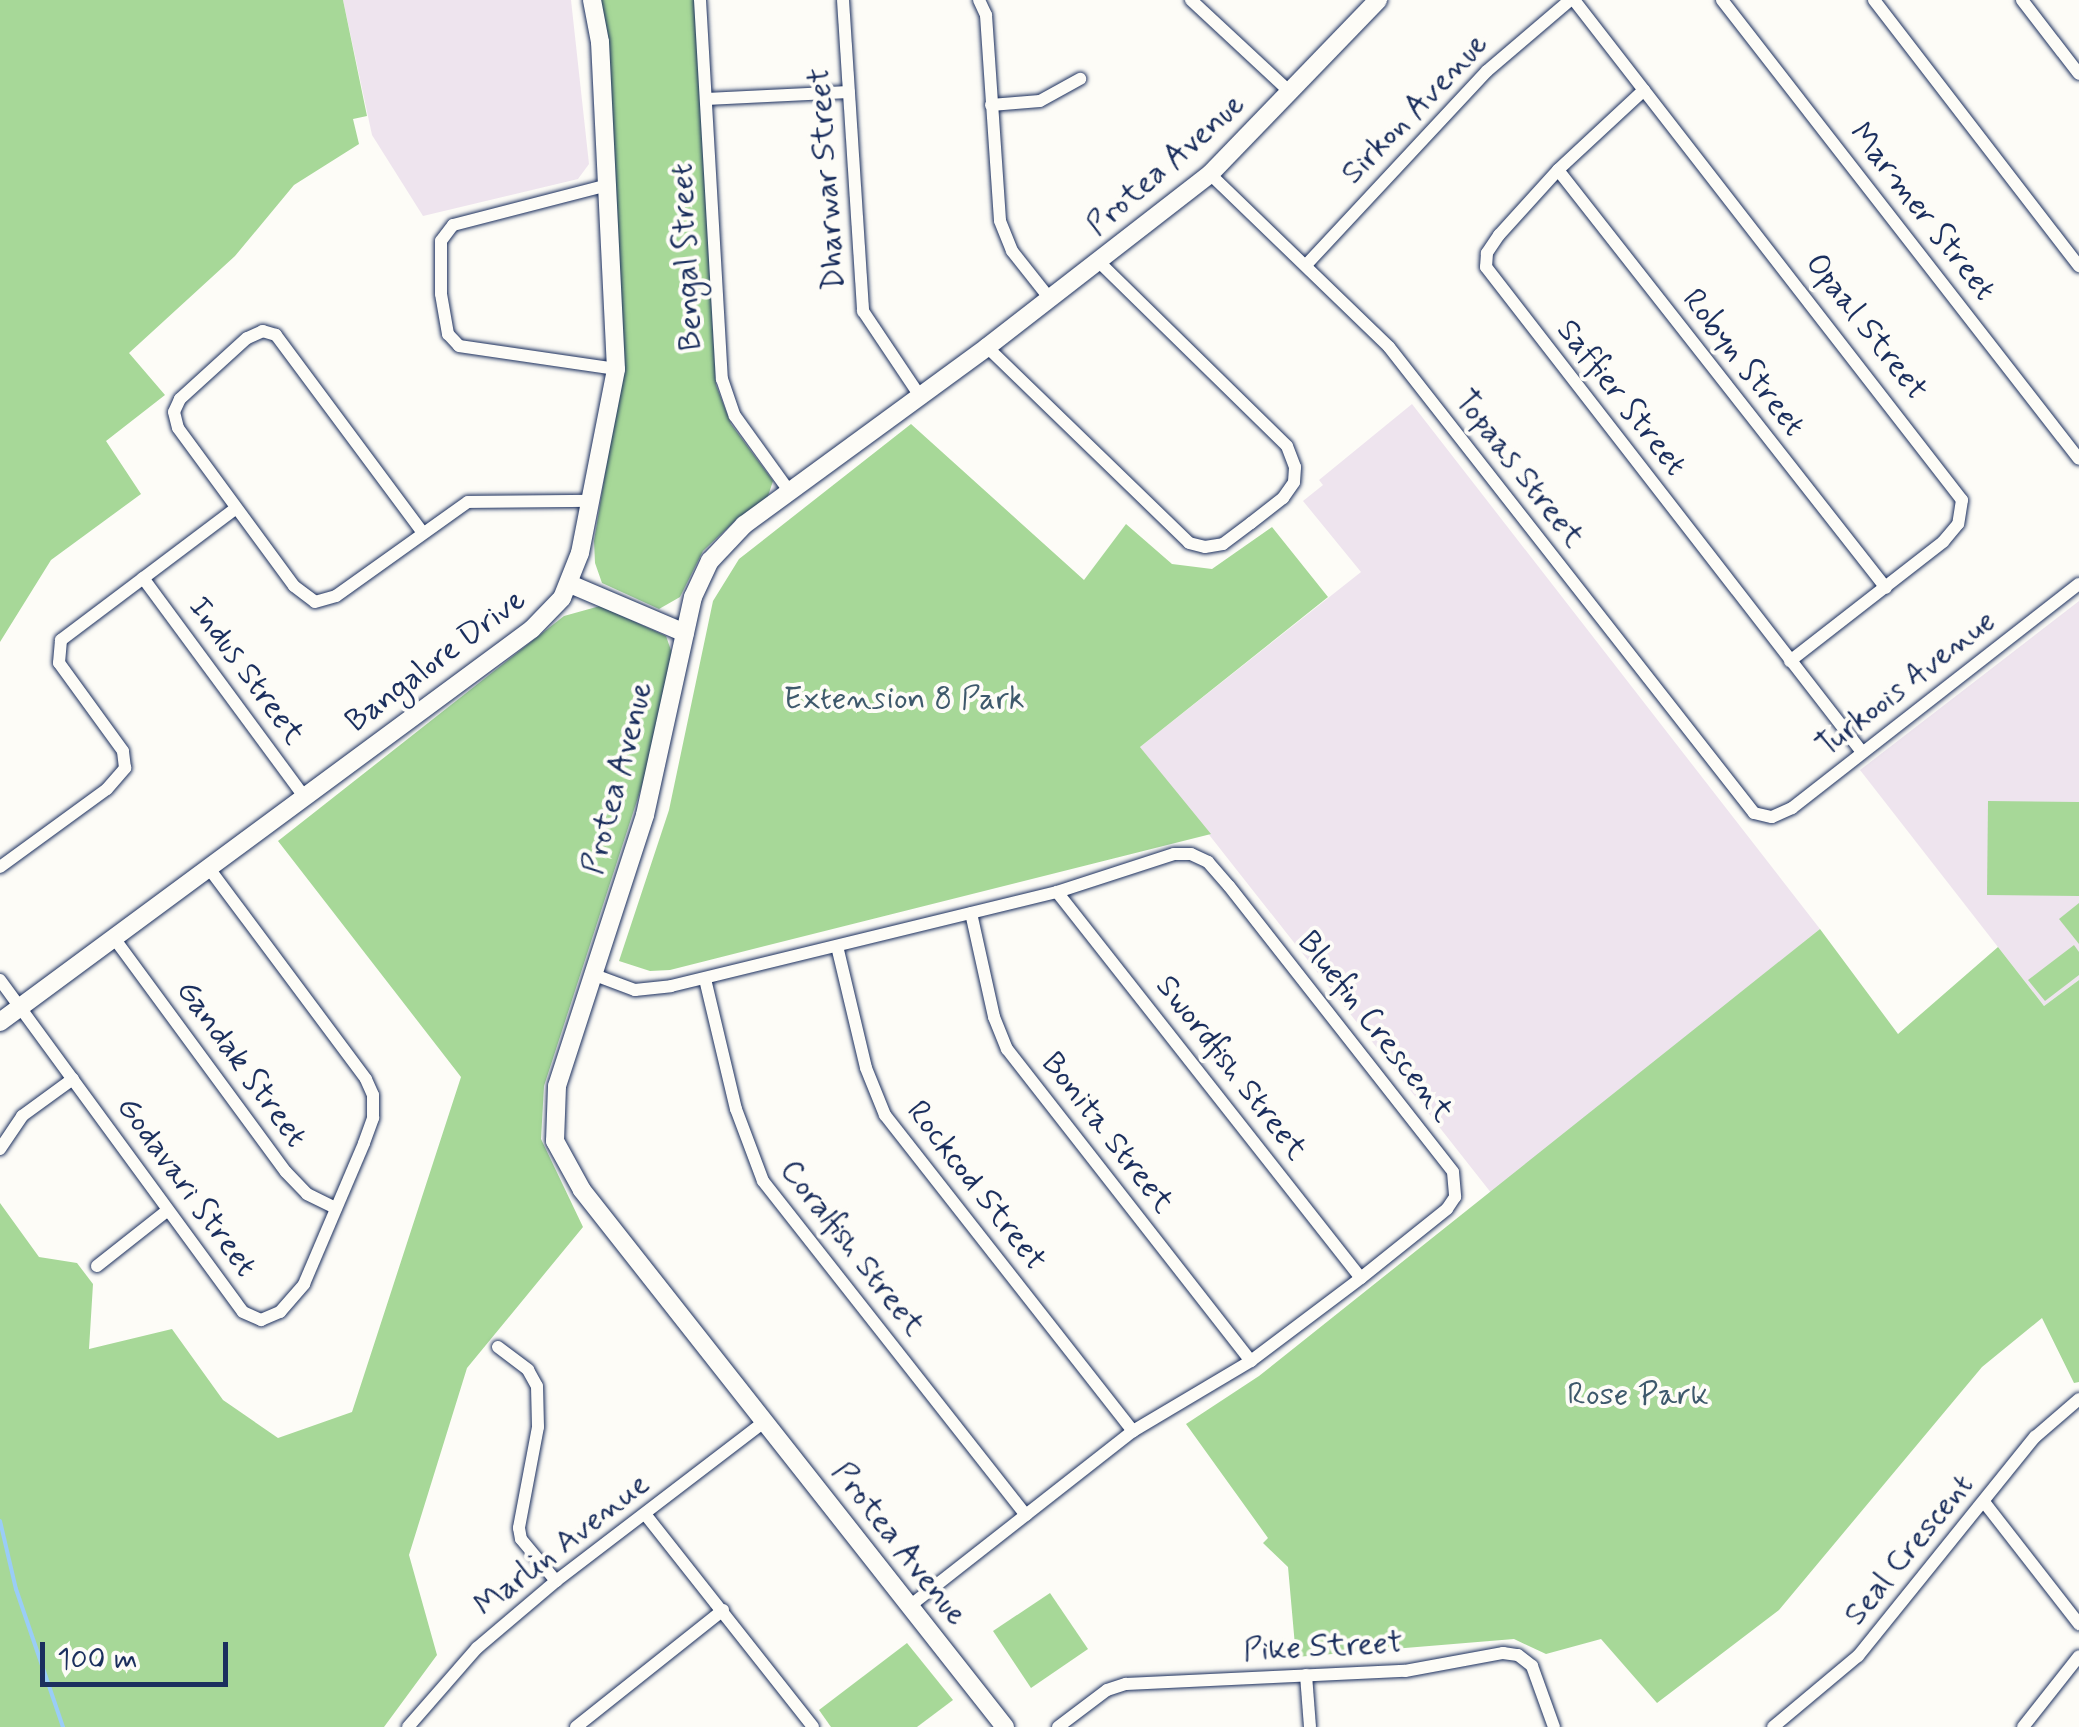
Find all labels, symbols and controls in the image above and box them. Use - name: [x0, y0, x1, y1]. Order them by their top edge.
- street label: Sirkon Avenue: [1335, 27, 1495, 191]
- street label: Dharwar Street: [800, 67, 854, 291]
- street label: Protea Avenue: [1077, 84, 1255, 246]
- street label: Marmer Street: [1839, 113, 2005, 311]
- street label: Bengal Street: [663, 159, 711, 355]
- street label: Opaal Street: [1797, 246, 1935, 408]
- street label: Robyn Street: [1672, 280, 1814, 446]
- street label: Saffier Street: [1546, 310, 1696, 486]
- street label: Topaas Street: [1446, 383, 1592, 555]
- street label: Bangalore Drive: [340, 582, 532, 740]
- street label: Indus Street: [179, 589, 313, 753]
- street label: Turkoois Avenue: [1811, 604, 2001, 764]
- street label: Protea Avenue: [573, 675, 663, 881]
- park label: Extension 8 Park: [783, 680, 1025, 718]
- street label: Bluefin Crescent: [1292, 928, 1458, 1126]
- street label: Swordfish Street: [1147, 968, 1315, 1168]
- street label: Gandak Street: [166, 971, 316, 1157]
- street label: Bonita Street: [1032, 1045, 1182, 1221]
- street label: Godavari Street: [106, 1087, 266, 1287]
- street label: Rockcod Street: [898, 1094, 1054, 1278]
- street label: Coralfish Street: [771, 1152, 933, 1344]
- park label: Rose Park: [1571, 1376, 1705, 1414]
- street label: Protea Avenue: [821, 1452, 977, 1636]
- street label: Seal Crescent: [1835, 1465, 1983, 1635]
- street label: Marlin Avenue: [471, 1468, 653, 1622]
- scale bar: [45, 1622, 232, 1684]
- street label: Pike Street: [1243, 1624, 1403, 1670]
- text: 100 m: [57, 1640, 138, 1679]

